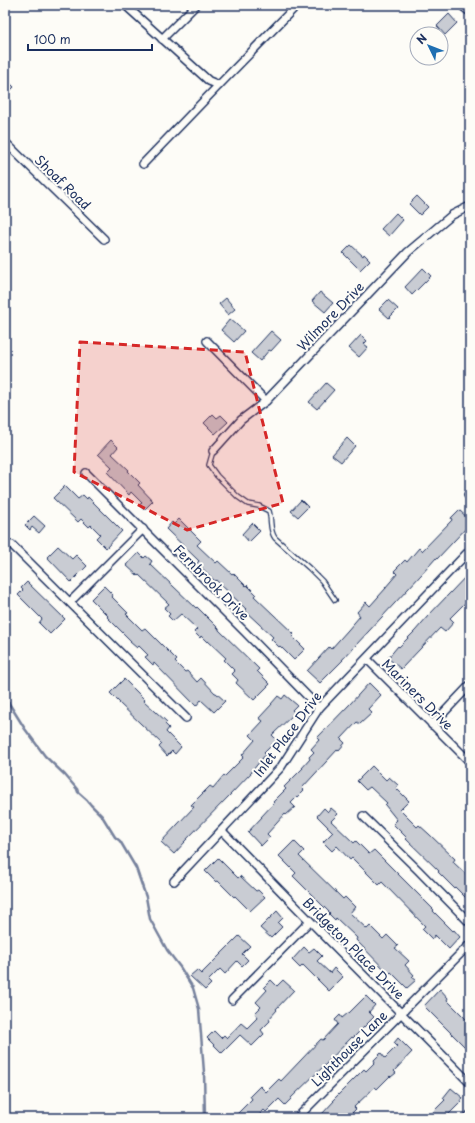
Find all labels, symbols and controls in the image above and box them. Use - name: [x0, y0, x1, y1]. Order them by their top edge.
- scale bar: [28, 26, 152, 52]
- north arrow: [409, 26, 449, 66]
- text: 100 m: [34, 30, 71, 48]
- text: N: [412, 30, 431, 48]
- street label: Shoaf Road: [31, 150, 95, 214]
- street label: Wilmore Drive: [292, 277, 368, 355]
- street label: Fernbrook Drive: [170, 540, 254, 624]
- street label: Mariners Drive: [378, 654, 458, 734]
- street label: Inlet Place Drive: [248, 687, 326, 781]
- street label: Bridgeton Place Drive: [299, 893, 409, 1003]
- street label: Lighthouse Lane: [307, 1006, 391, 1090]

